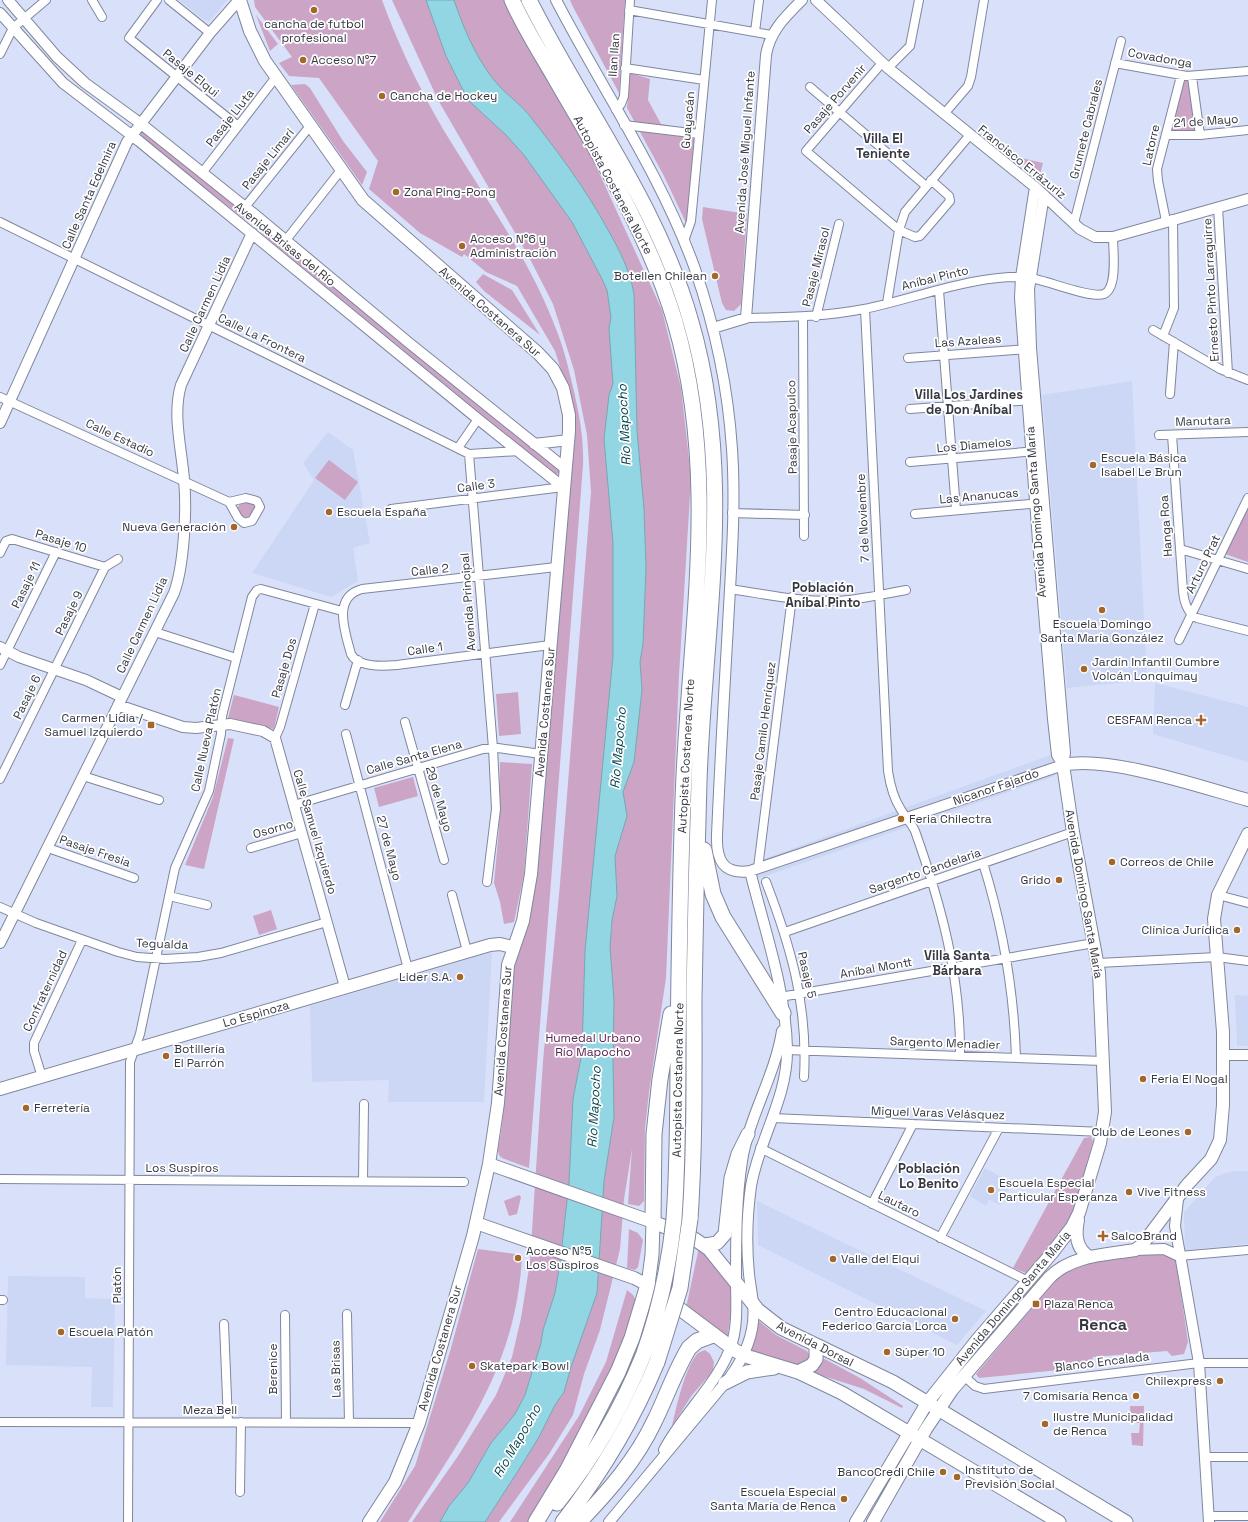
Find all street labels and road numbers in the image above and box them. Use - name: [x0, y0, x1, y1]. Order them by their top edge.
- street label: Ilan Ilan: [605, 33, 623, 77]
- street label: Covadonga: [1127, 44, 1193, 72]
- street label: Pasaje Elqui: [160, 45, 222, 101]
- street label: Pasaje Porvenir: [800, 60, 870, 137]
- street label: Avenida José Miguel Infante: [731, 70, 759, 234]
- street label: Grumete Cabrales: [1066, 77, 1106, 181]
- street label: Pasaje Lluta: [202, 86, 258, 150]
- street label: Guayacán: [678, 91, 698, 149]
- street label: 21 de Mayo: [1173, 111, 1239, 131]
- street label: Autopista Costanera Norte: [570, 113, 656, 257]
- street label: Francisco Errázuriz: [975, 121, 1069, 203]
- street label: Latorre: [1139, 123, 1163, 167]
- street label: Pasaje Limarí: [238, 125, 298, 193]
- street label: Calle Santa Edelmira: [58, 138, 120, 252]
- street label: Avenida Brisas del Río: [231, 198, 339, 290]
- street label: Ernesto Pinto Larraguirre: [1199, 218, 1223, 362]
- street label: Pasaje Mirasol: [798, 226, 834, 308]
- street label: Calle Carmen Lidia: [176, 253, 234, 355]
- street label: Aníbal Pinto: [900, 262, 970, 294]
- street label: Avenida Costanera Sur: [436, 263, 545, 361]
- street label: Calle La Frontera: [215, 310, 309, 366]
- street label: Las Azaleas: [934, 331, 1002, 351]
- street label: Pasaje Acapulco: [783, 380, 801, 474]
- street label: Manutara: [1175, 412, 1231, 430]
- street label: Calle Estadio: [83, 415, 157, 461]
- street label: Avenida Domingo Santa María: [1022, 426, 1050, 598]
- street label: Los Diamelos: [936, 434, 1012, 456]
- street label: 7 de Noviembre: [853, 473, 873, 563]
- street label: Calle 3: [456, 475, 496, 497]
- street label: Las Ananucas: [939, 485, 1019, 507]
- street label: Hanga Roa: [1156, 495, 1176, 557]
- street label: Pasaje 10: [33, 526, 89, 556]
- street label: Arturo Prat: [1182, 532, 1224, 596]
- street label: Avenida Principal: [457, 552, 479, 652]
- street label: Pasaje 11: [8, 559, 44, 611]
- street label: Calle 2: [410, 560, 450, 580]
- street label: Calle Carmen Lidia: [113, 574, 171, 676]
- street label: Pasaje 9: [51, 588, 87, 638]
- street label: Pasaje Dos: [268, 636, 300, 700]
- street label: Calle 1: [406, 639, 444, 659]
- street label: Avenida Costanera Sur: [531, 646, 559, 778]
- street label: Pasaje Camilo Henríquez: [747, 661, 779, 801]
- street label: Pasaje 6: [9, 672, 45, 722]
- street label: Autopista Costanera Norte: [674, 678, 698, 834]
- street label: Calle Nueva Platón: [187, 687, 225, 793]
- street label: Calle Santa Elena: [364, 736, 464, 778]
- street label: 29 de Mayo: [422, 764, 456, 834]
- street label: Nicanor Fajardo: [951, 765, 1041, 809]
- street label: Calle Samuel Izquierdo: [290, 768, 340, 896]
- street label: Avenida Domingo Santa María: [1061, 808, 1107, 980]
- street label: 27 de Mayo: [373, 814, 405, 882]
- street label: Osorno: [251, 816, 295, 842]
- street label: Pasaje Fresia: [57, 831, 133, 871]
- street label: Sargento Candelaria: [867, 844, 983, 898]
- street label: Tegualda: [135, 935, 189, 953]
- street label: Confraternidad: [19, 948, 71, 1034]
- street label: Pasaje 5: [794, 950, 820, 1000]
- street label: Aníbal Montt: [839, 954, 913, 982]
- street label: Avenida Costanera Sur: [490, 965, 516, 1097]
- street label: Lo Espinoza: [221, 997, 291, 1031]
- street label: Autopista Costanera Norte: [669, 1003, 687, 1157]
- street label: Sargento Menadier: [890, 1033, 1001, 1053]
- street label: Miguel Varas Velásquez: [871, 1103, 1005, 1123]
- street label: Los Suspiros: [145, 1160, 219, 1176]
- street label: Lautaro: [875, 1187, 923, 1221]
- street label: Avenida Domingo Santa María: [952, 1227, 1074, 1369]
- street label: Platón: [109, 1267, 125, 1303]
- street label: Avenida Costanera Sur: [414, 1283, 466, 1413]
- street label: Avenida Dorsal: [774, 1318, 856, 1370]
- street label: Las Brisas: [327, 1340, 345, 1398]
- street label: Berenice: [265, 1343, 281, 1395]
- street label: Blanco Encalada: [1054, 1348, 1150, 1376]
- street label: Meza Bell: [183, 1402, 237, 1418]

